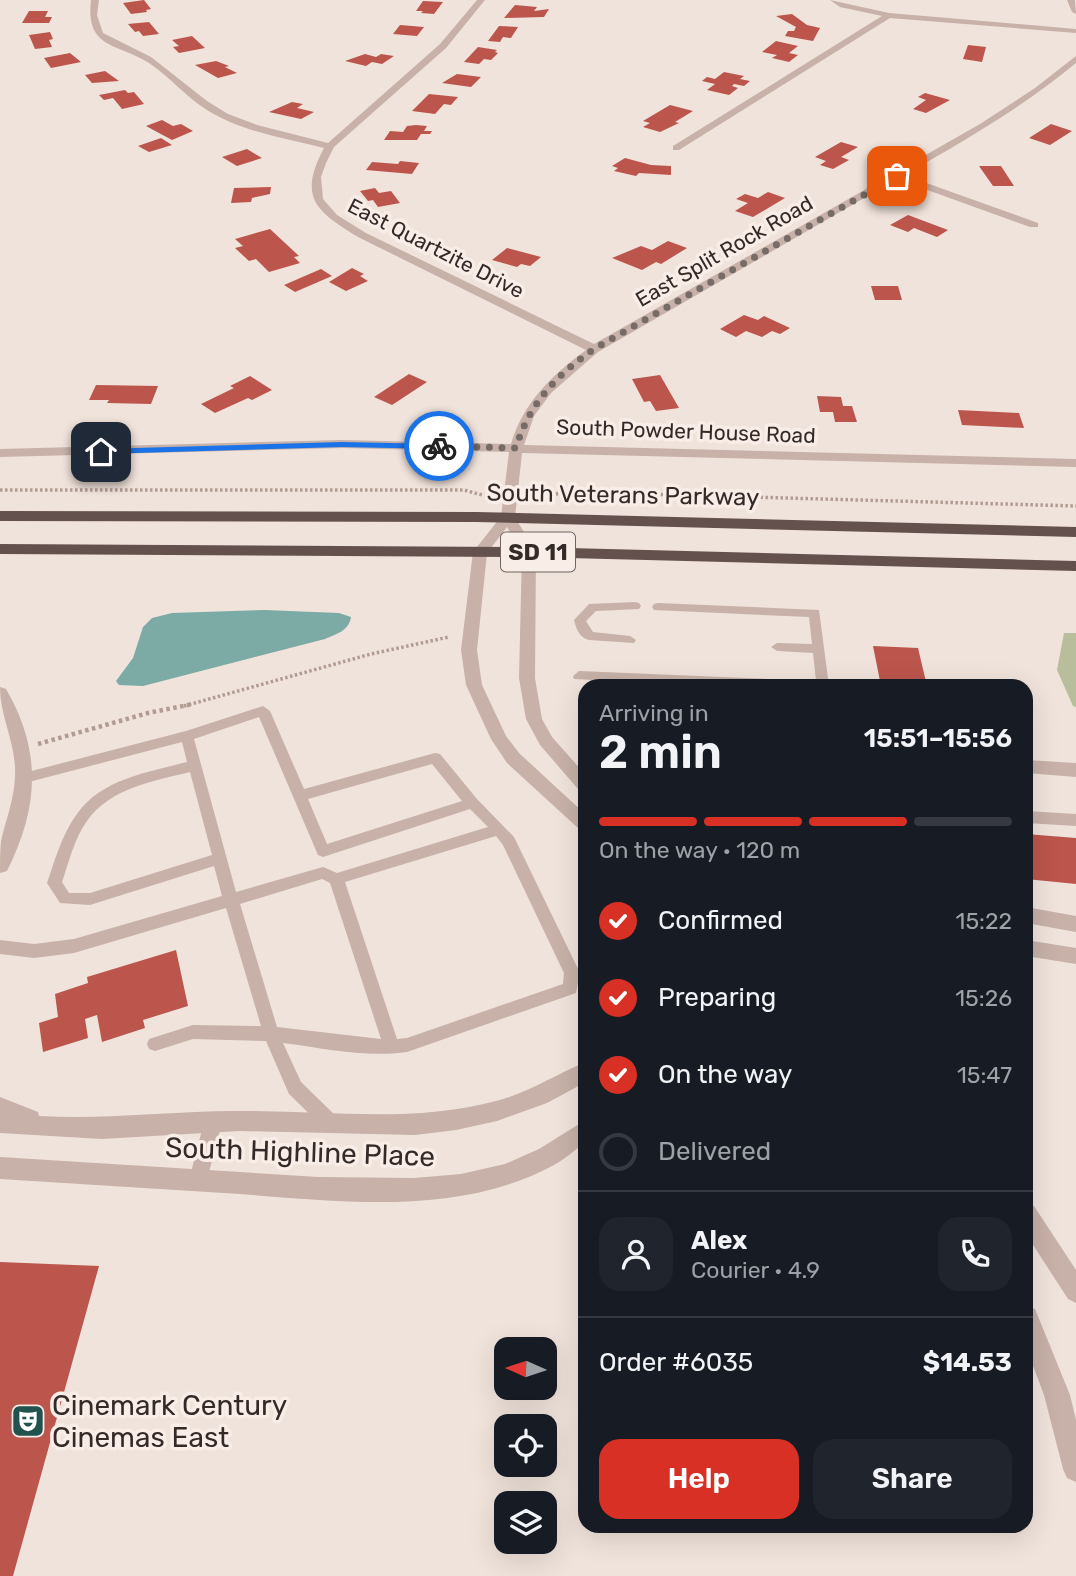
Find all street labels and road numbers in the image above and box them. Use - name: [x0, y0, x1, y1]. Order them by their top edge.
- street label: East Split Rock Road: [631, 190, 817, 312]
- street label: East Quartzite Drive: [344, 193, 528, 303]
- street label: South Powder House Road: [556, 414, 816, 448]
- street label: South Veterans Parkway: [486, 479, 760, 511]
- road number: SD 11: [501, 532, 575, 572]
- street label: South Highline Place: [164, 1131, 436, 1173]

